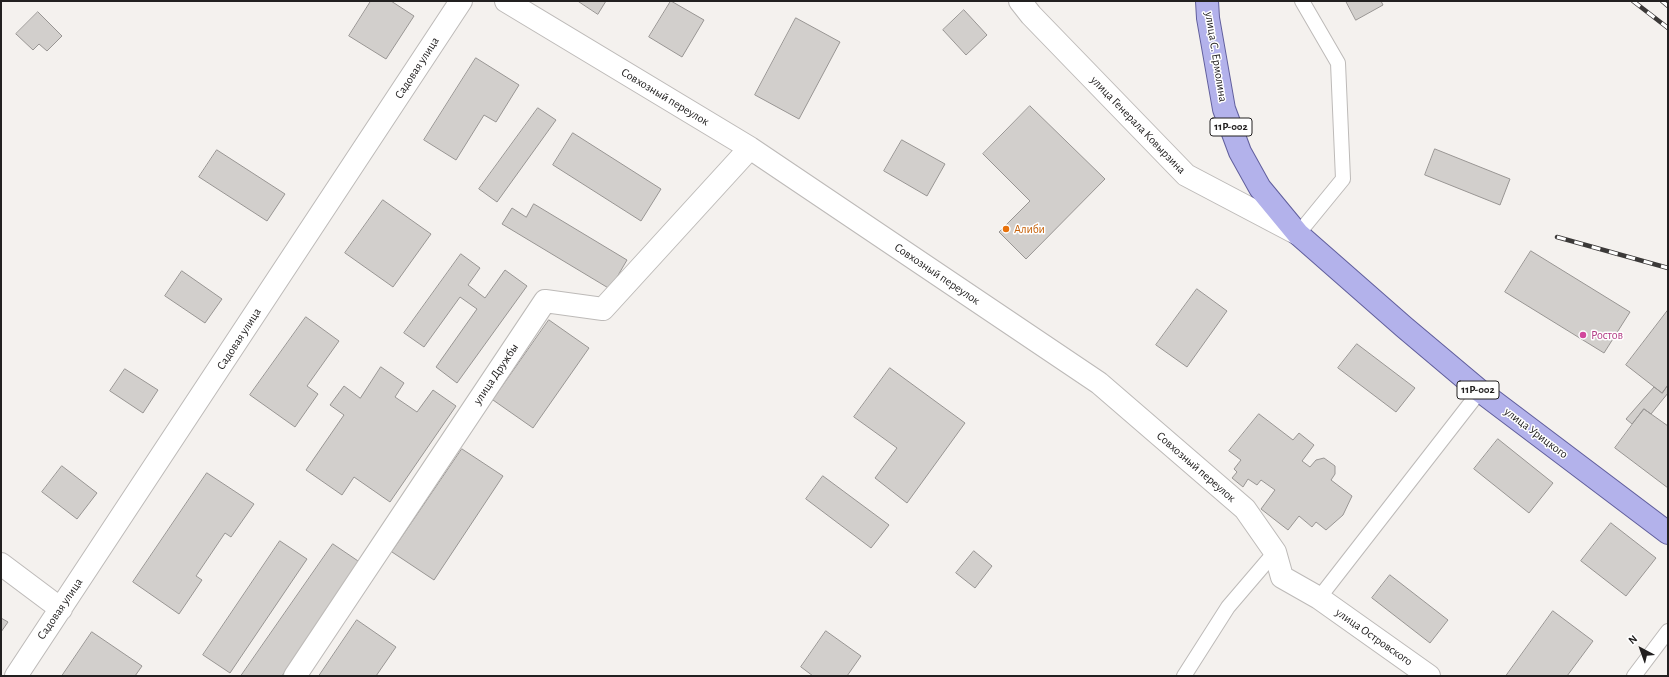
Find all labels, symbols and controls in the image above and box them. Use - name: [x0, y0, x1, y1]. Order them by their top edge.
- street label: улица С. Ермолина: [1202, 11, 1230, 103]
- street label: Садовая улица: [392, 34, 442, 102]
- street label: Совхозный переулок: [618, 65, 712, 129]
- street label: улица Генерала Ковырзина: [1087, 73, 1189, 177]
- road number: 11Р-002: [1210, 118, 1252, 136]
- place label: Алиби: [1014, 222, 1045, 236]
- marker: Алиби: [1001, 224, 1011, 234]
- street label: Совхозный переулок: [891, 240, 983, 308]
- street label: Садовая улица: [214, 305, 264, 373]
- place label: Ростов: [1591, 328, 1623, 342]
- marker: Ростов: [1578, 330, 1588, 340]
- street label: улица Дружбы: [470, 341, 522, 407]
- road number: 11Р-002: [1457, 381, 1499, 399]
- street label: улица Урицкого: [1501, 404, 1571, 462]
- street label: Совхозный переулок: [1153, 429, 1239, 505]
- street label: Садовая улица: [34, 576, 86, 642]
- street label: улица Островского: [1333, 605, 1415, 669]
- north arrow: [1621, 629, 1661, 669]
- text: N: [1626, 633, 1639, 646]

